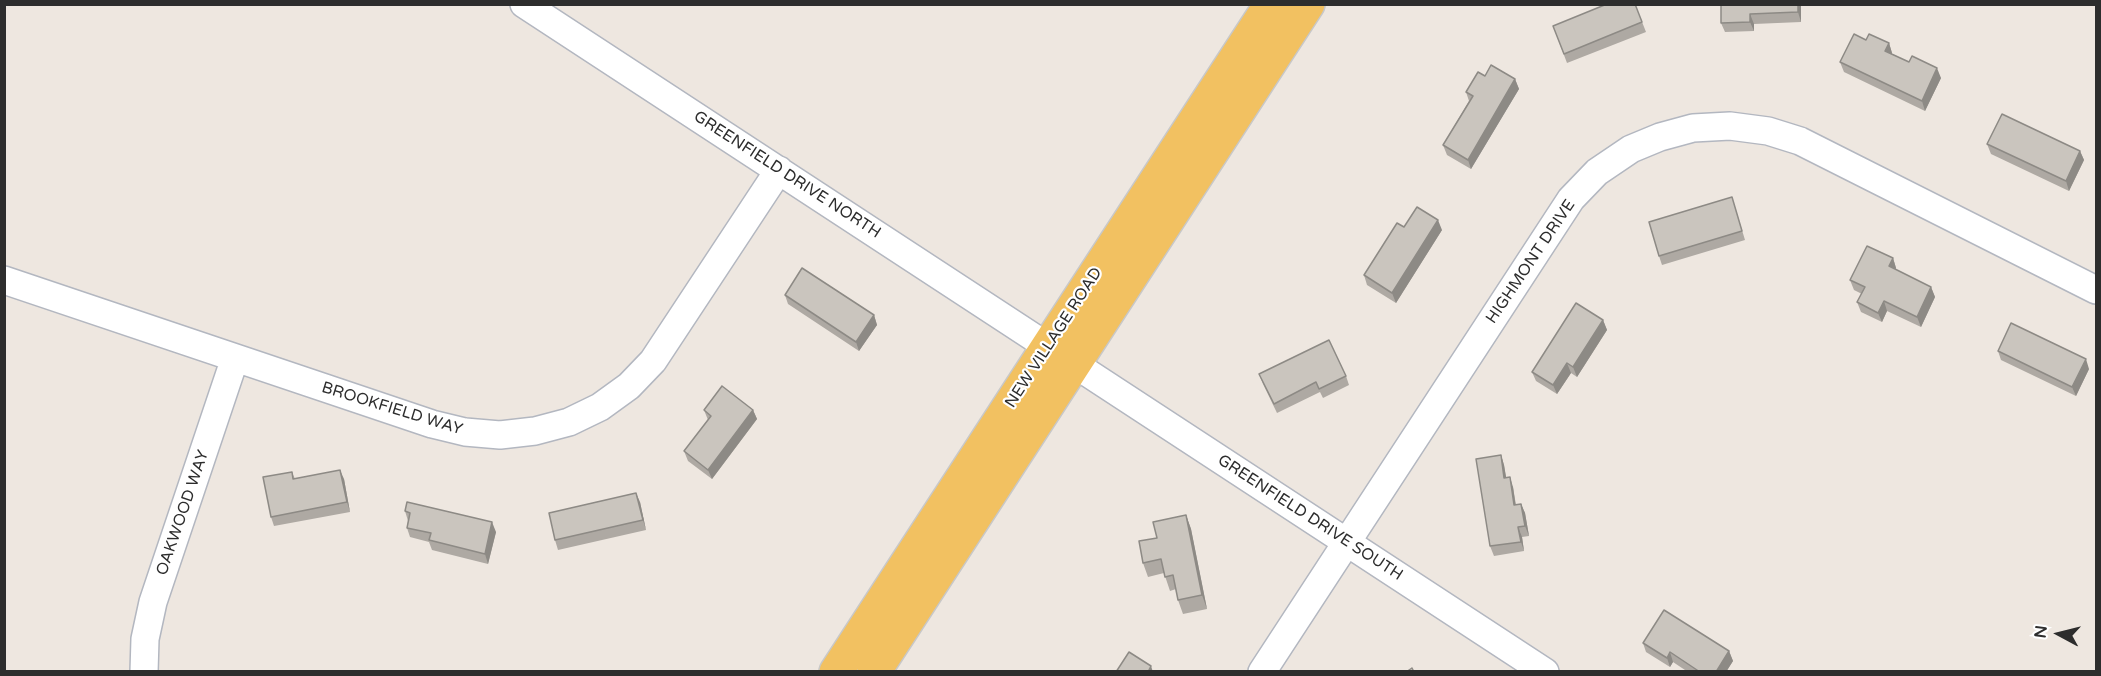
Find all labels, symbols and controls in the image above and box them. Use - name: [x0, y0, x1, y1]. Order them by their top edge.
- street label: GREENFIELD DRIVE NORTH: [690, 107, 884, 243]
- street label: HIGHMONT DRIVE: [1482, 196, 1580, 328]
- street label: NEW VILLAGE ROAD: [1001, 264, 1107, 412]
- street label: BROOKFIELD WAY: [319, 378, 465, 440]
- street label: OAKWOOD WAY: [153, 448, 213, 578]
- street label: GREENFIELD DRIVE SOUTH: [1214, 451, 1406, 585]
- north arrow: [2029, 604, 2089, 664]
- text: N: [2030, 624, 2052, 639]

